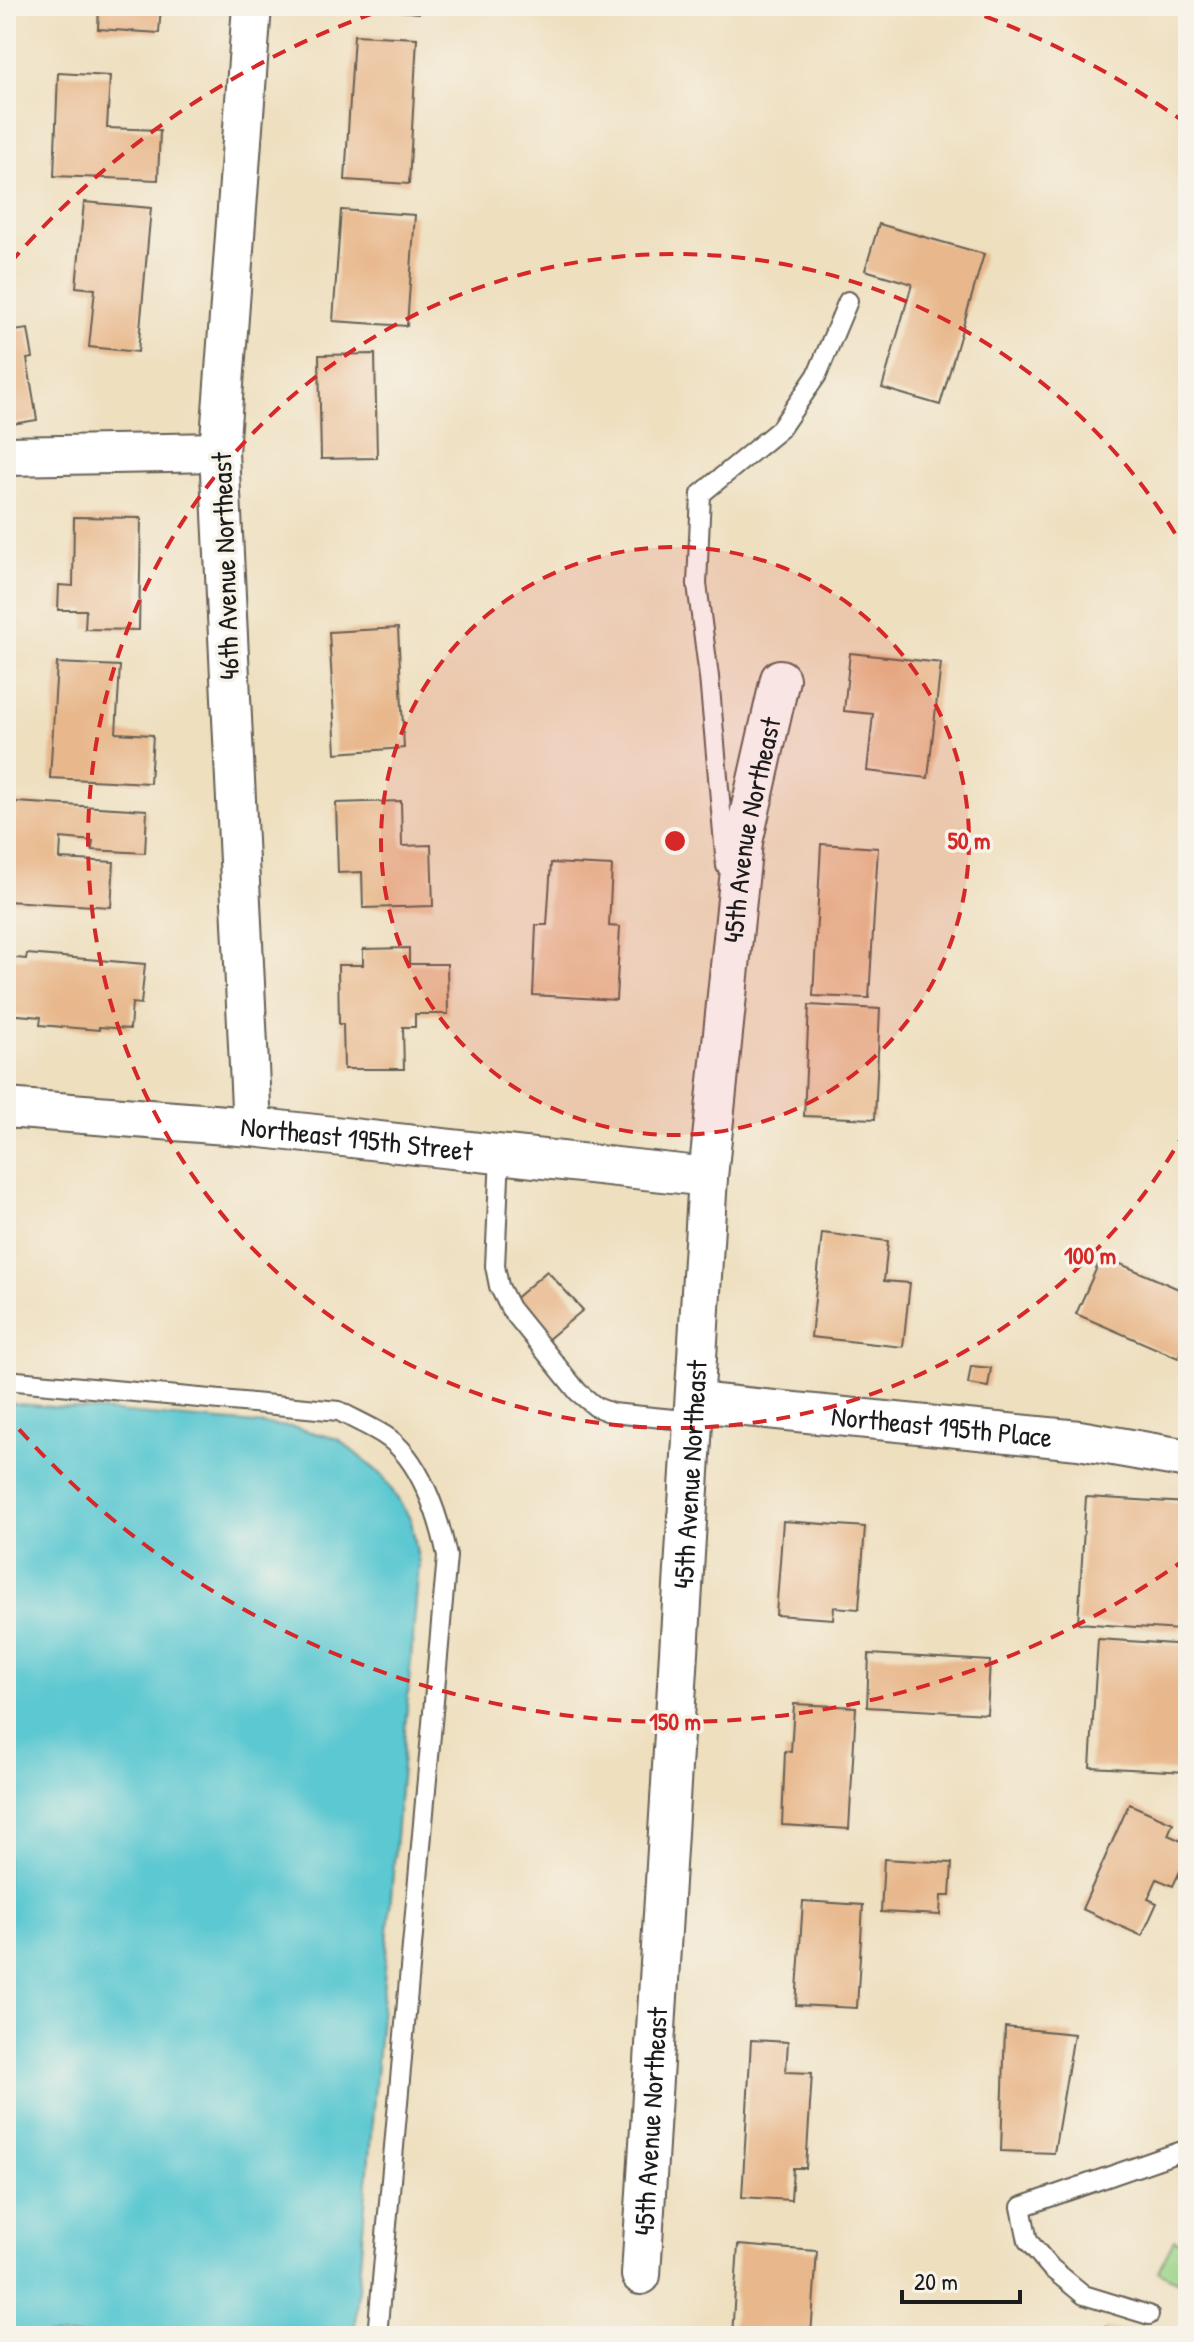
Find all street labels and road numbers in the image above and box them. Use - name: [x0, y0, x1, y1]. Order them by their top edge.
- street label: 46th Avenue Northeast: [202, 451, 248, 681]
- street label: 45th Avenue Northeast: [714, 713, 790, 945]
- street label: Northeast 195th Street: [239, 1107, 475, 1170]
- street label: 45th Avenue Northeast: [664, 1359, 716, 1590]
- street label: Northeast 195th Place: [830, 1397, 1054, 1456]
- street label: 45th Avenue Northeast: [624, 2006, 676, 2237]

